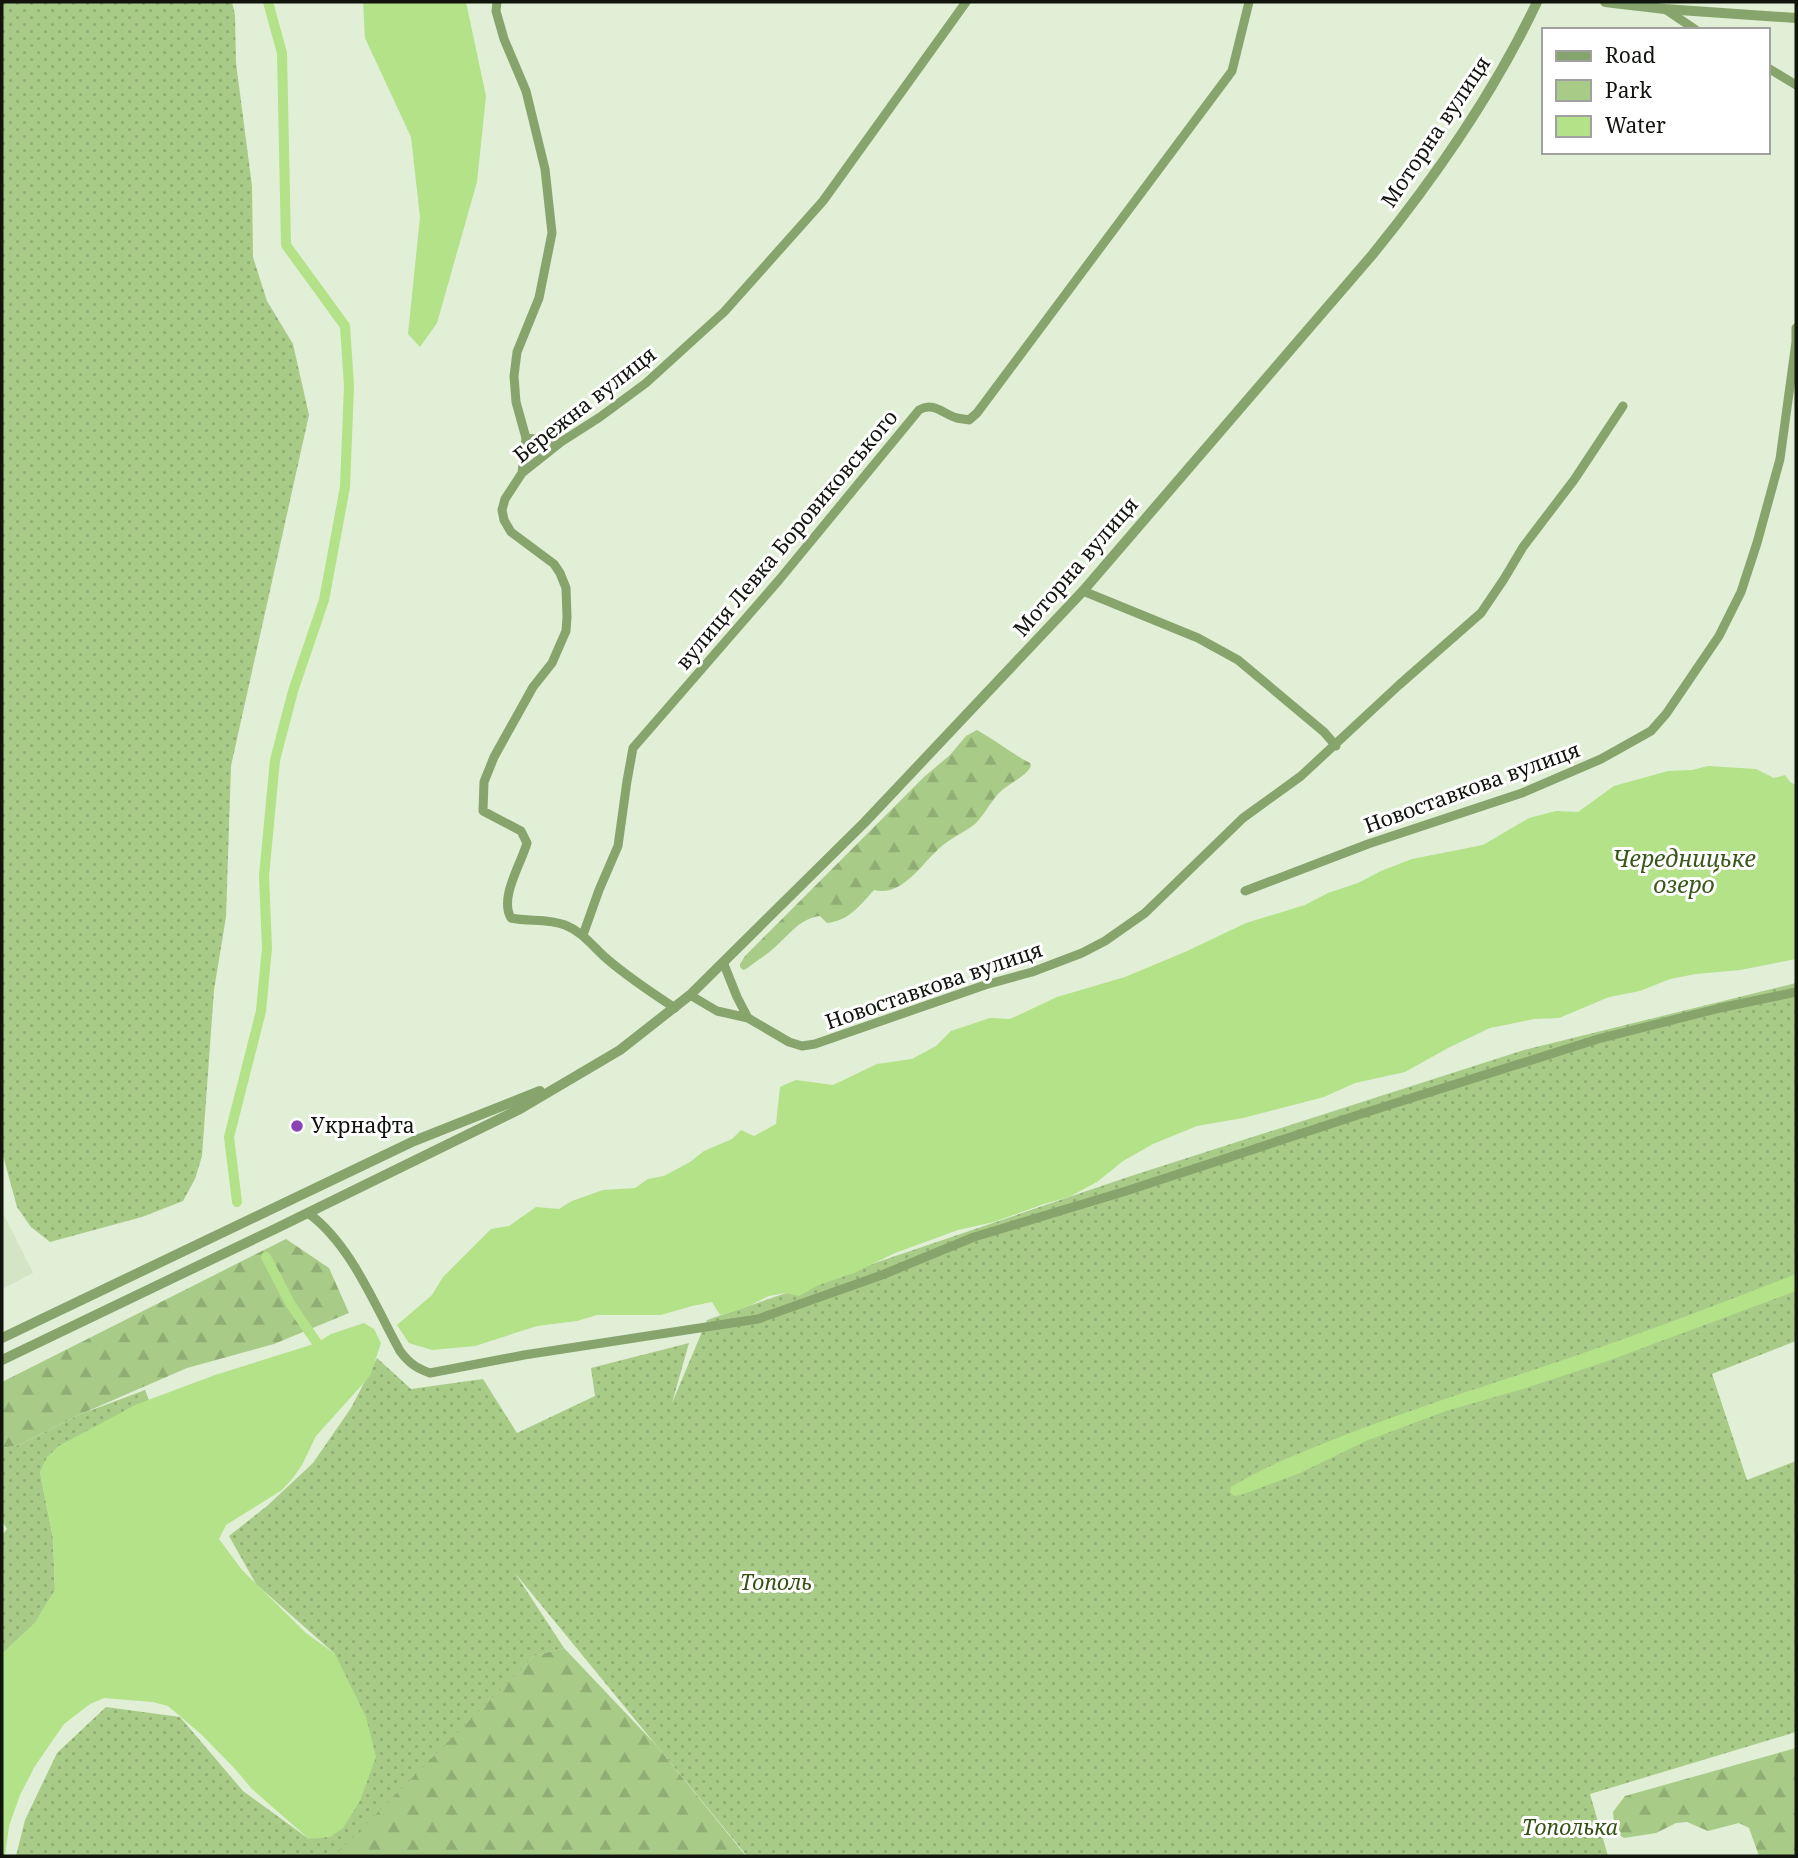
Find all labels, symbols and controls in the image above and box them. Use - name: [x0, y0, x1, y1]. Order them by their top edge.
- legend: [1542, 28, 1770, 154]
- text: Road: [1605, 41, 1656, 69]
- street label: Моторна вулиця: [1374, 50, 1496, 213]
- text: Park: [1605, 76, 1652, 104]
- text: Water: [1605, 111, 1666, 139]
- street label: Бережна вулиця: [507, 340, 662, 469]
- street label: вулиця Левка Боровиковського: [669, 404, 903, 675]
- street label: Моторна вулиця: [1007, 490, 1144, 642]
- street label: Новоставкова вулиця: [1360, 735, 1583, 839]
- water label: Чередницьке озеро: [1612, 842, 1756, 900]
- street label: Новоставкова вулиця: [821, 935, 1046, 1035]
- place label: Укрнафта: [311, 1111, 415, 1139]
- marker: Укрнафта: [289, 1118, 305, 1134]
- park label: Тополь: [740, 1568, 812, 1596]
- park label: Тополька: [1522, 1813, 1618, 1841]

